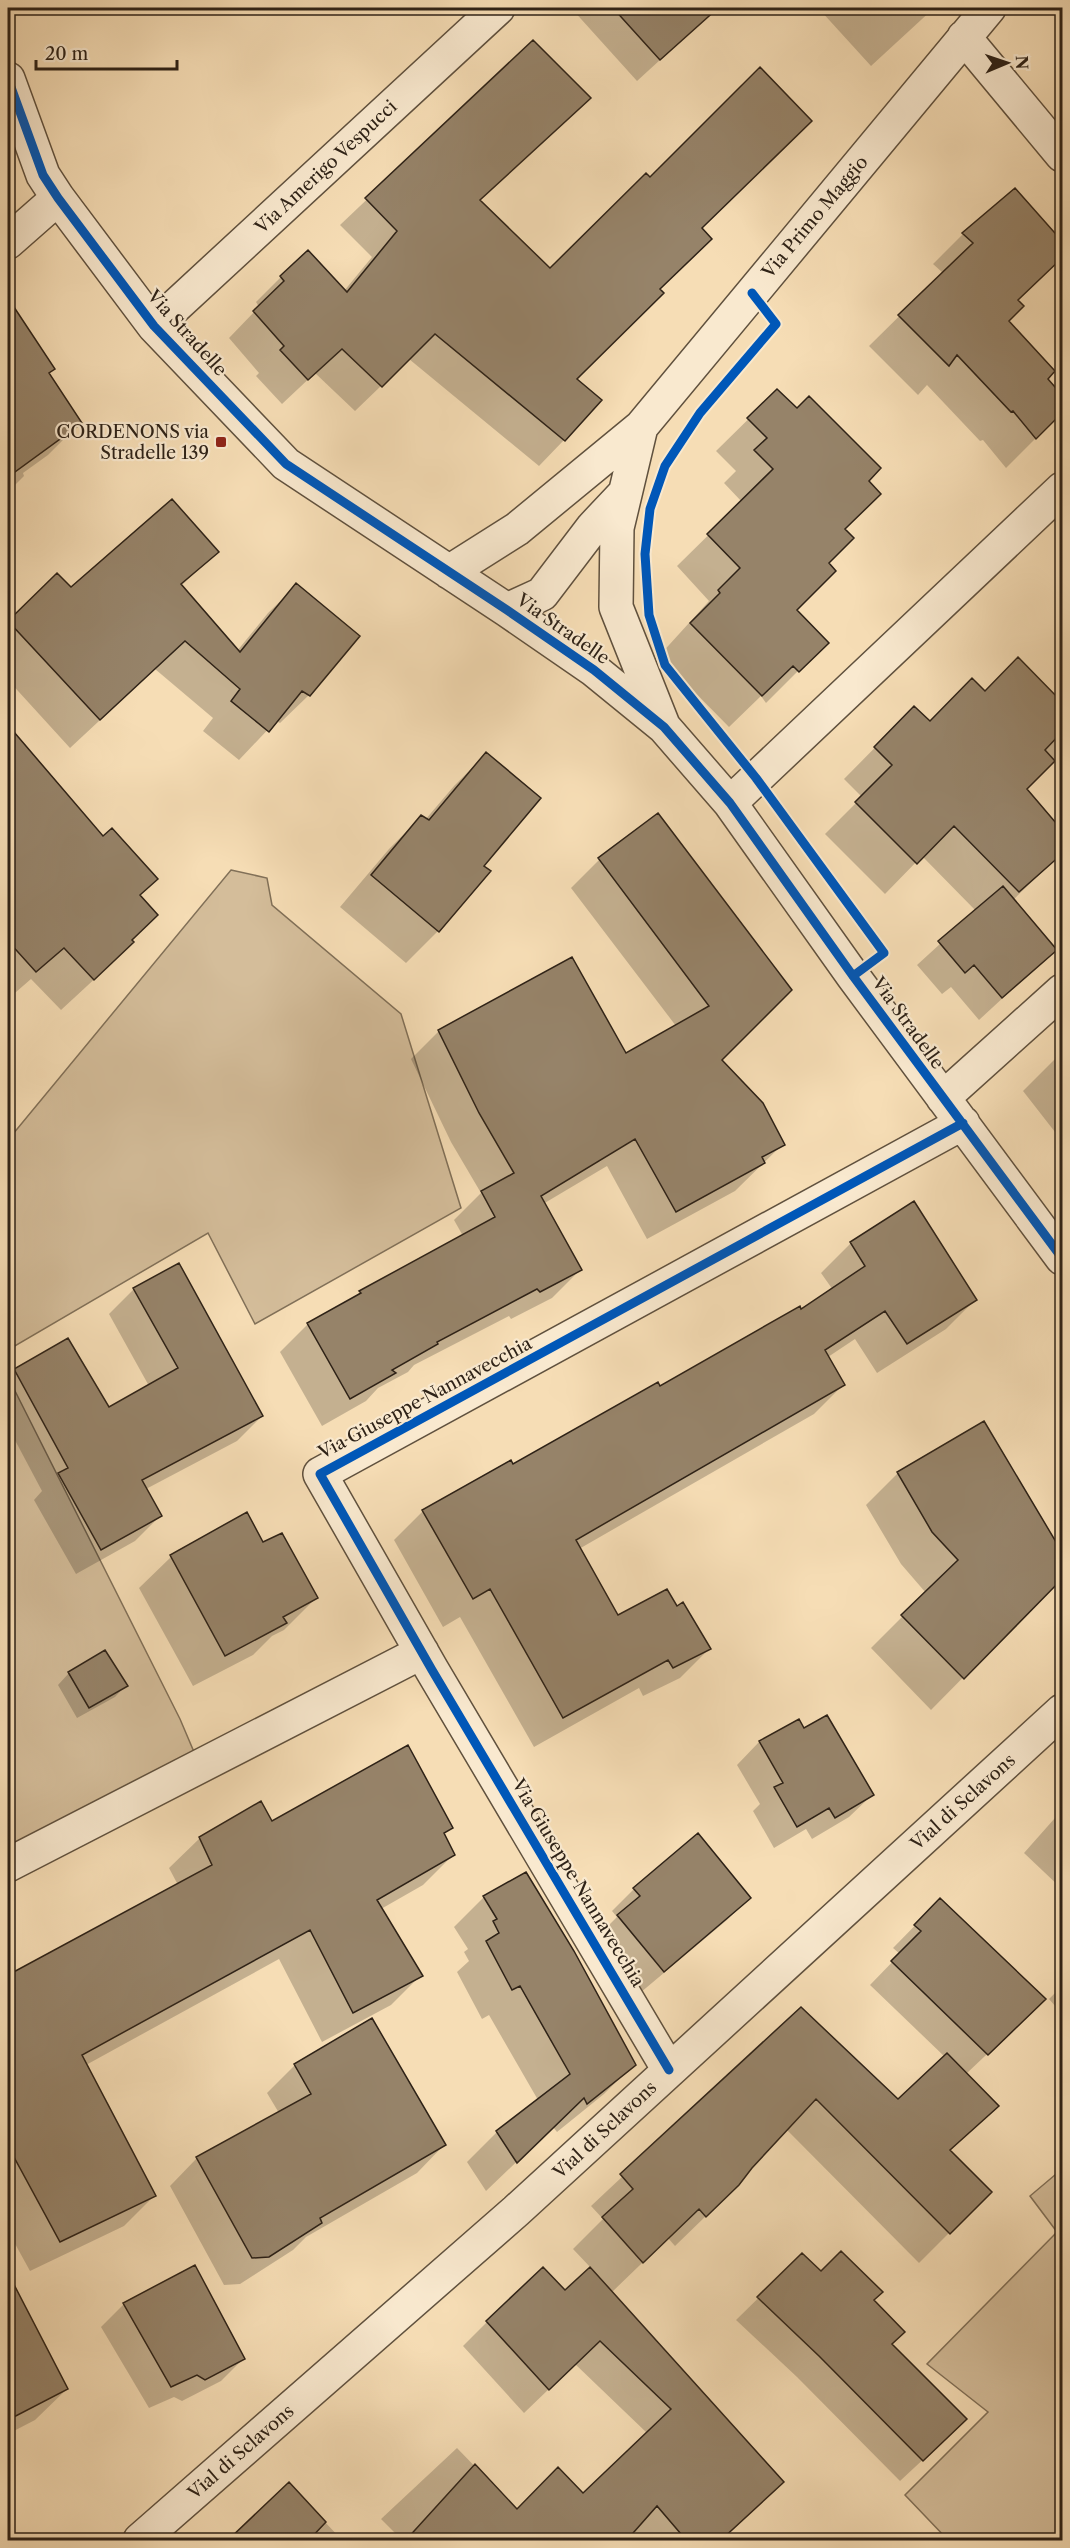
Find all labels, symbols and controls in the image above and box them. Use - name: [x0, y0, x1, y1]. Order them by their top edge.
- scale bar: [36, 33, 177, 71]
- north arrow: [977, 33, 1037, 93]
- text: 20 m: [45, 43, 89, 65]
- text: N: [1012, 55, 1032, 70]
- street label: Via Amerigo Vespucci: [250, 95, 402, 239]
- street label: Via Primo Maggio: [757, 151, 873, 283]
- street label: Via Stradelle: [142, 285, 231, 381]
- place label: CORDENONS via Stradelle 139: [56, 421, 209, 464]
- marker: CORDENONS via Stradelle 139: [214, 435, 228, 449]
- street label: Via Stradelle: [511, 588, 614, 669]
- street label: Via Stradelle: [867, 972, 949, 1073]
- street label: Via Giuseppe Nannavecchia: [314, 1332, 536, 1464]
- street label: Vial di Sclavons: [905, 1749, 1020, 1855]
- street label: Via Giuseppe Nannavecchia: [507, 1774, 649, 1991]
- street label: Vial di Sclavons: [548, 2076, 661, 2184]
- street label: Vial di Sclavons: [183, 2400, 299, 2505]

